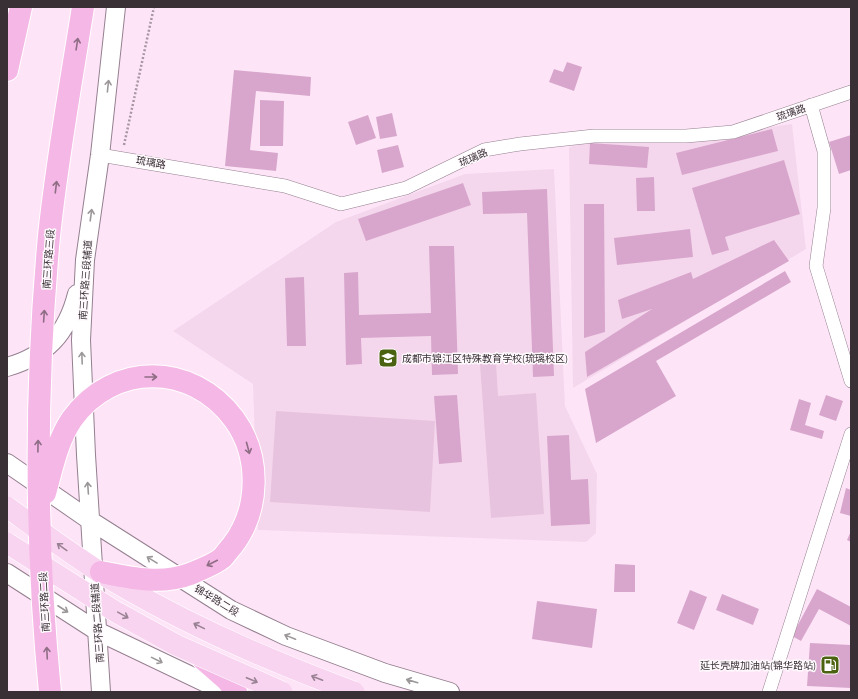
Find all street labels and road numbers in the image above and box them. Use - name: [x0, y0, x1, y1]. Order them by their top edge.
- street label: 琉璃路: [775, 101, 808, 124]
- street label: 琉璃路: [457, 146, 490, 170]
- street label: 琉璃路: [135, 153, 167, 172]
- street label: 南三环路三段: [40, 229, 58, 289]
- street label: 南三环路三段辅道: [76, 240, 96, 320]
- street label: 南三环路二段: [36, 572, 54, 632]
- street label: 锦华路二段: [191, 582, 242, 620]
- street label: 南三环路二段辅道: [88, 583, 108, 663]

